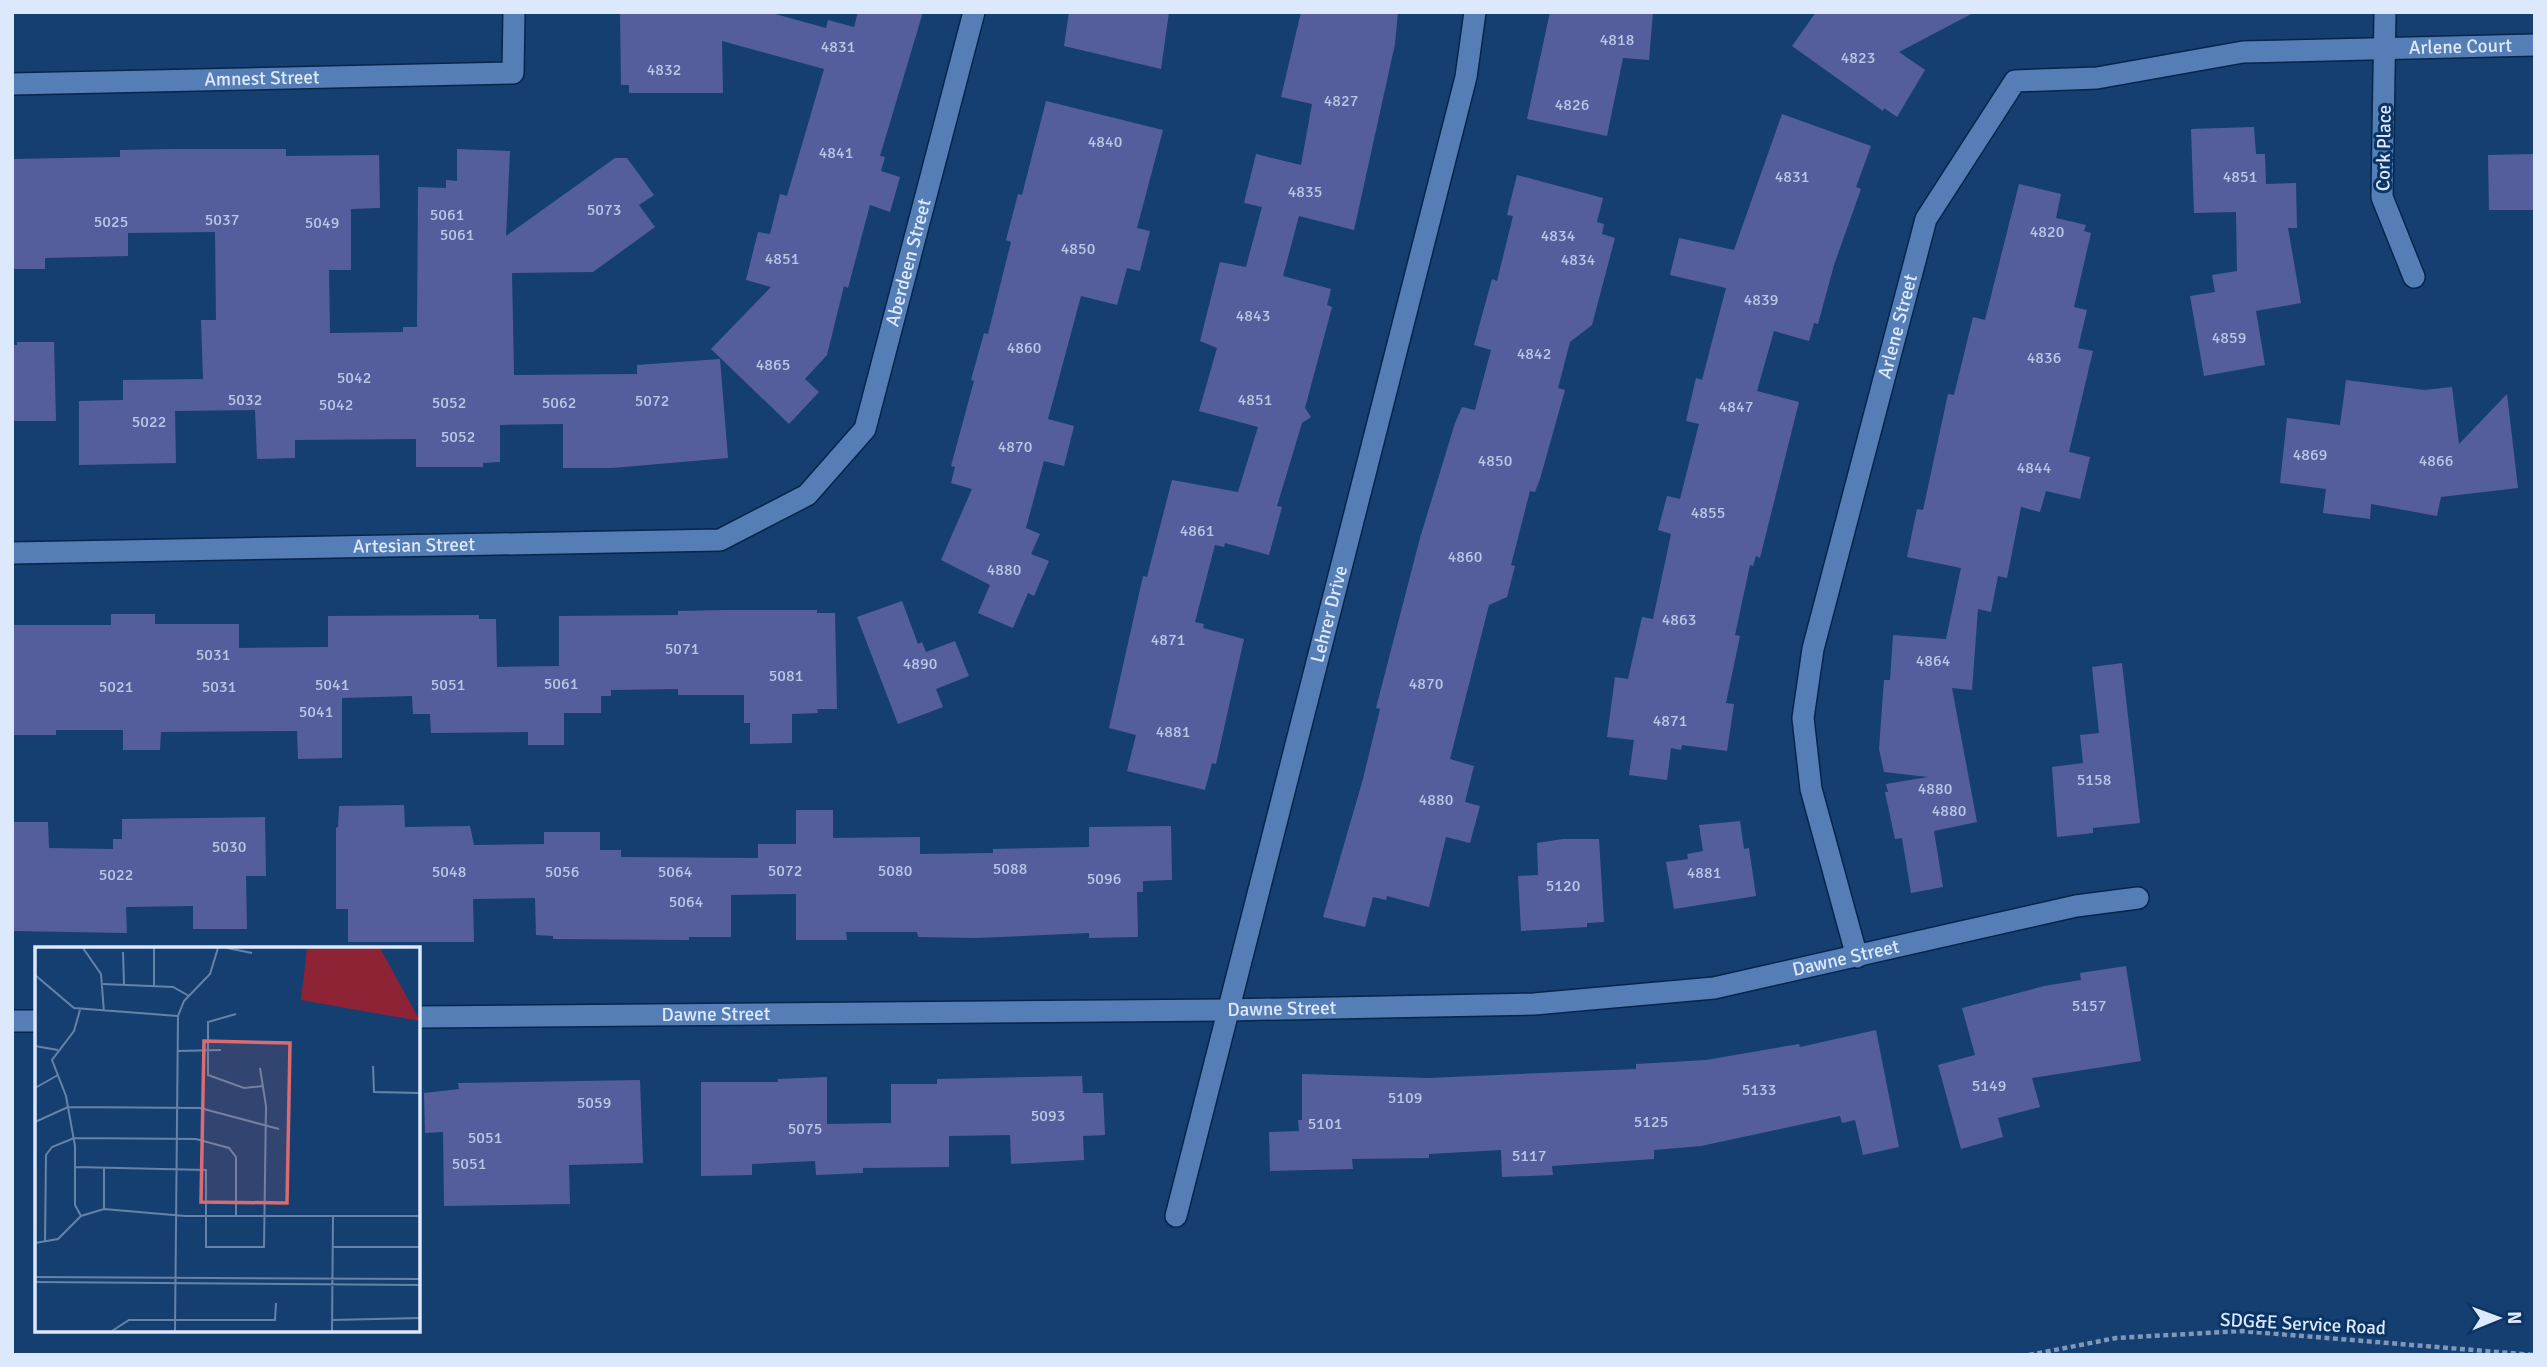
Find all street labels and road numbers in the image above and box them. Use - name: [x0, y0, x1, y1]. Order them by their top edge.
- street label: Arlene Court: [2409, 34, 2513, 60]
- street label: Amnest Street: [204, 65, 320, 92]
- street label: Cork Place: [2371, 105, 2397, 191]
- street label: Aberdeen Street: [880, 196, 937, 329]
- street label: Arlene Street: [1873, 271, 1923, 381]
- street label: Artesian Street: [353, 532, 476, 559]
- street label: Lehrer Drive: [1305, 563, 1353, 665]
- street label: Dawne Street: [1790, 934, 1902, 982]
- street label: Dawne Street: [1227, 996, 1337, 1022]
- street label: Dawne Street: [661, 1002, 771, 1027]
- street label: SDG&E Service Road: [2219, 1308, 2387, 1340]

